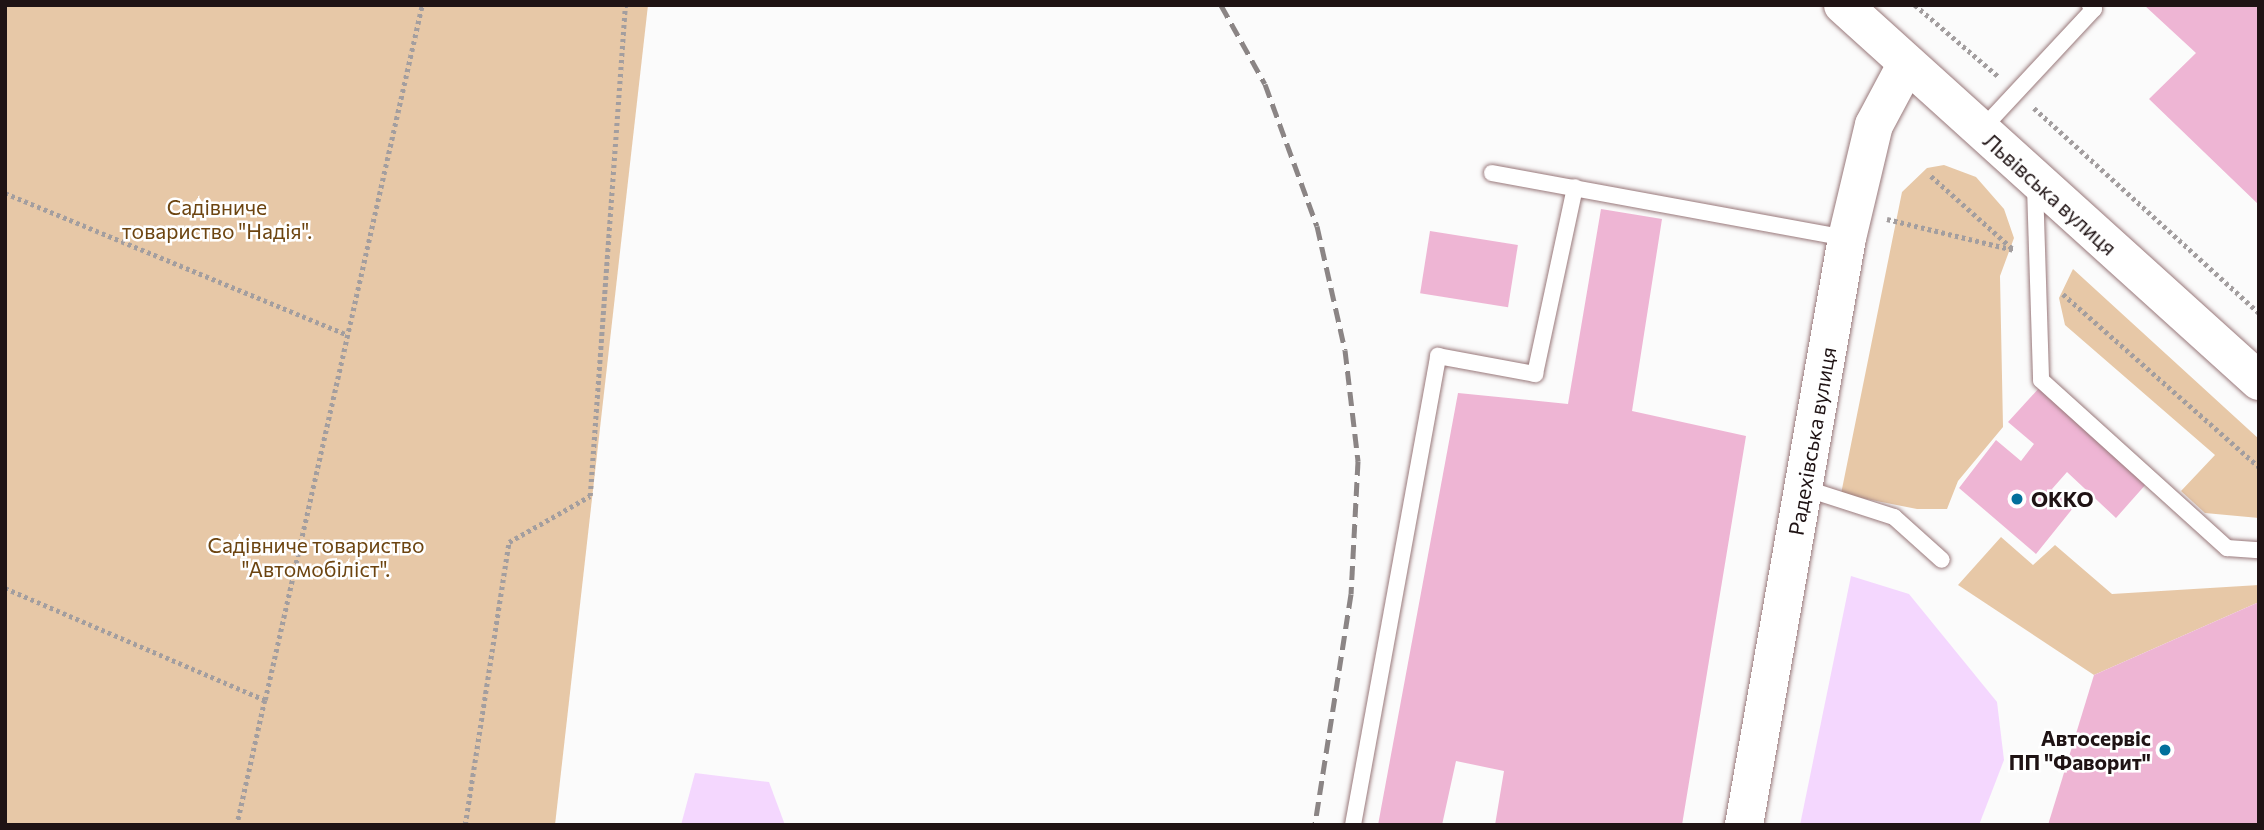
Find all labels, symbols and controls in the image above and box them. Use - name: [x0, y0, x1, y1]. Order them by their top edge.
- street label: Львівська вулиця: [1978, 128, 2122, 260]
- park label: Садівниче товариство "Надія".: [122, 194, 312, 244]
- street label: Радехівська вулиця: [1783, 345, 1841, 537]
- place label: ОККО: [2031, 486, 2094, 512]
- marker: ОККО: [2009, 491, 2025, 507]
- park label: Садівниче товариство "Автомобіліст".: [208, 532, 424, 582]
- place label: Автосервіс ПП "Фаворит": [2009, 725, 2151, 775]
- marker: Автосервіс ПП "Фаворит": [2157, 742, 2173, 758]

